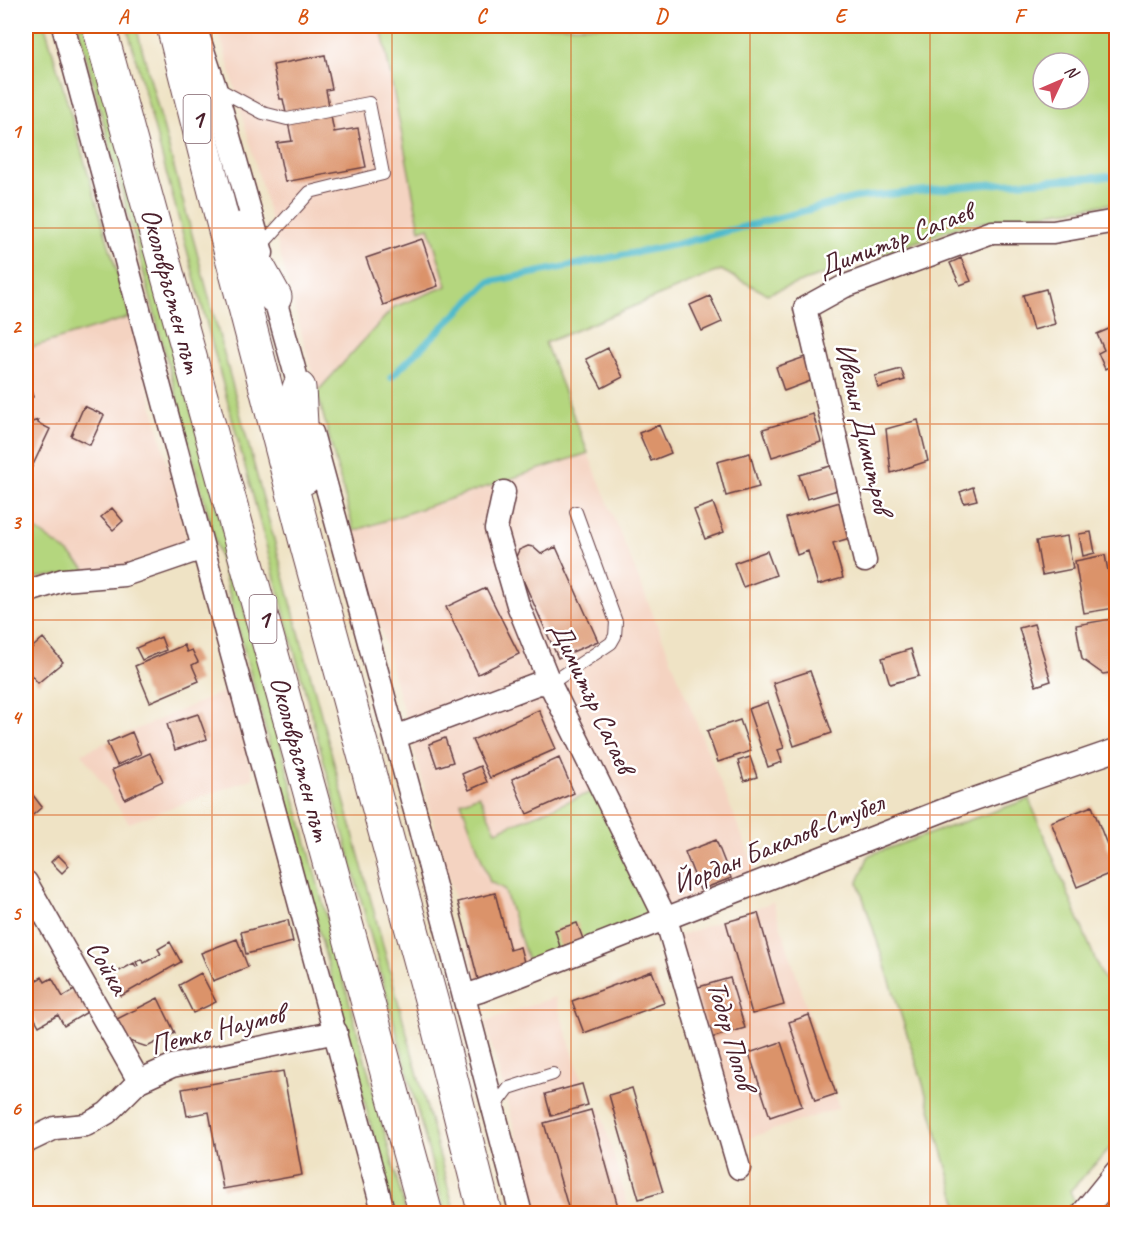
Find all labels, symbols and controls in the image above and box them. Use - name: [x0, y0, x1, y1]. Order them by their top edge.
- text: A: [118, 4, 130, 29]
- text: B: [297, 4, 309, 29]
- text: C: [476, 4, 488, 29]
- text: D: [655, 4, 669, 29]
- text: E: [835, 4, 849, 29]
- text: F: [1014, 4, 1028, 29]
- north arrow: [1031, 51, 1091, 111]
- text: N: [1060, 61, 1084, 84]
- road number: 1: [184, 95, 210, 143]
- text: 1: [12, 119, 23, 144]
- street label: Димитър Сагаев: [813, 192, 982, 285]
- street label: Околовръстен път: [133, 204, 211, 377]
- text: 2: [12, 314, 23, 339]
- street label: Ивелин Димитров: [827, 339, 902, 523]
- text: 3: [12, 510, 23, 535]
- road number: 1: [250, 595, 276, 643]
- street label: Димитър Сагаев: [543, 616, 646, 783]
- street label: Околовръстен път: [262, 672, 340, 845]
- text: 4: [12, 705, 24, 730]
- street label: Йордан Бакалов-Стубел: [667, 784, 890, 901]
- text: 5: [12, 901, 23, 926]
- street label: Сойка: [79, 934, 138, 1002]
- street label: Тодор Попов: [700, 977, 766, 1099]
- street label: Петко Наумов: [146, 994, 294, 1063]
- text: 6: [11, 1096, 22, 1121]

